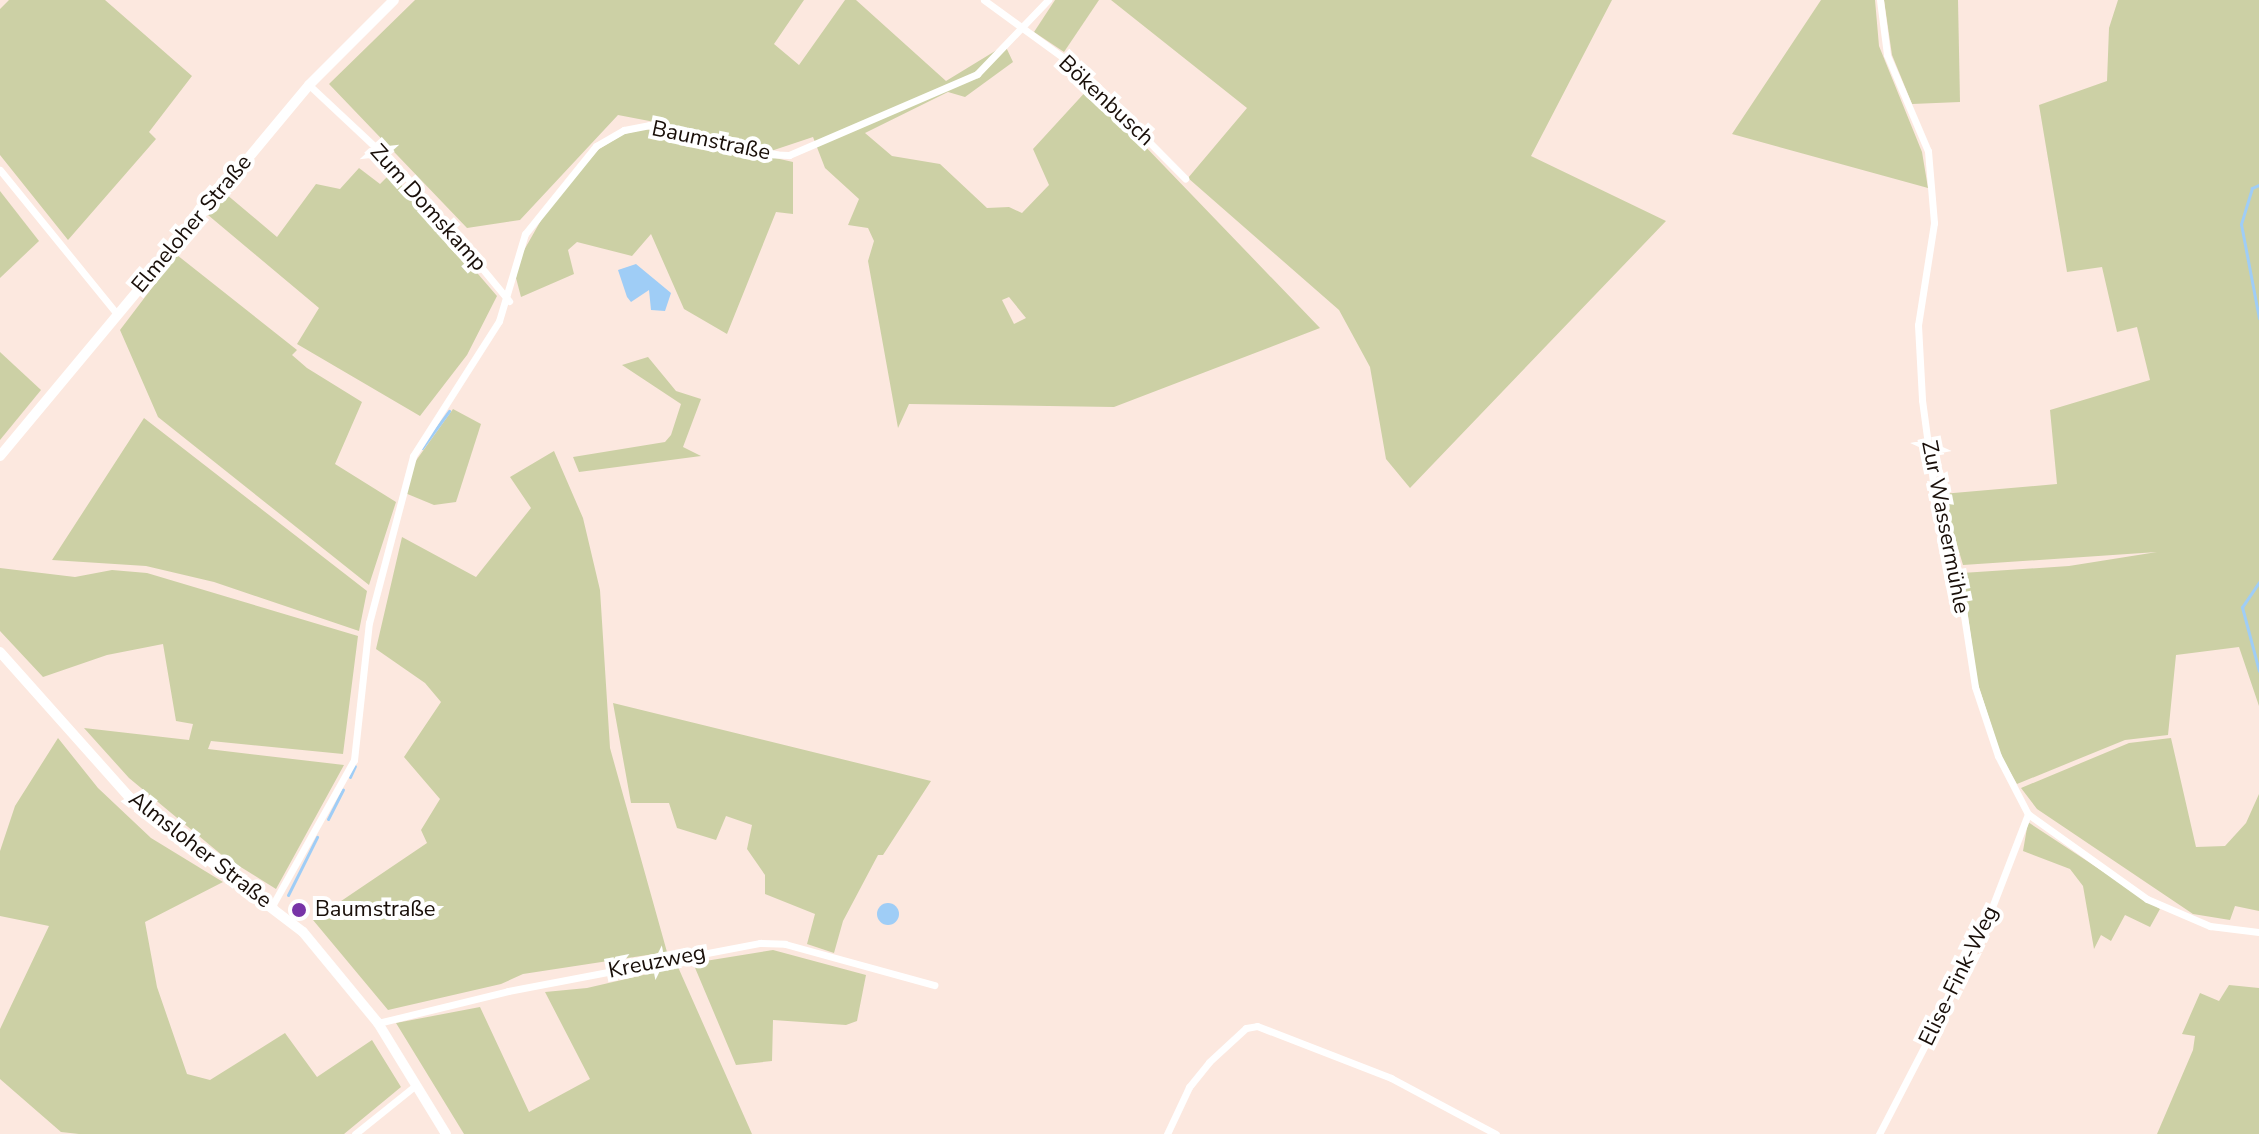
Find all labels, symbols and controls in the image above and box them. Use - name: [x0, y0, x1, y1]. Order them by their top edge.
- street label: Bökenbusch: [1053, 50, 1159, 152]
- street label: Baumstraße: [649, 116, 773, 166]
- street label: Zum Domskamp: [364, 139, 492, 277]
- street label: Elmeloher Straße: [127, 150, 257, 298]
- street label: Zur Wassermühle: [1915, 438, 1975, 616]
- street label: Almsloher Straße: [123, 786, 277, 914]
- place label: Baumstraße: [315, 897, 436, 923]
- marker: Baumstraße: [290, 901, 308, 919]
- street label: Elise-Fink-Weg: [1914, 902, 2004, 1050]
- street label: Kreuzweg: [606, 940, 708, 984]

